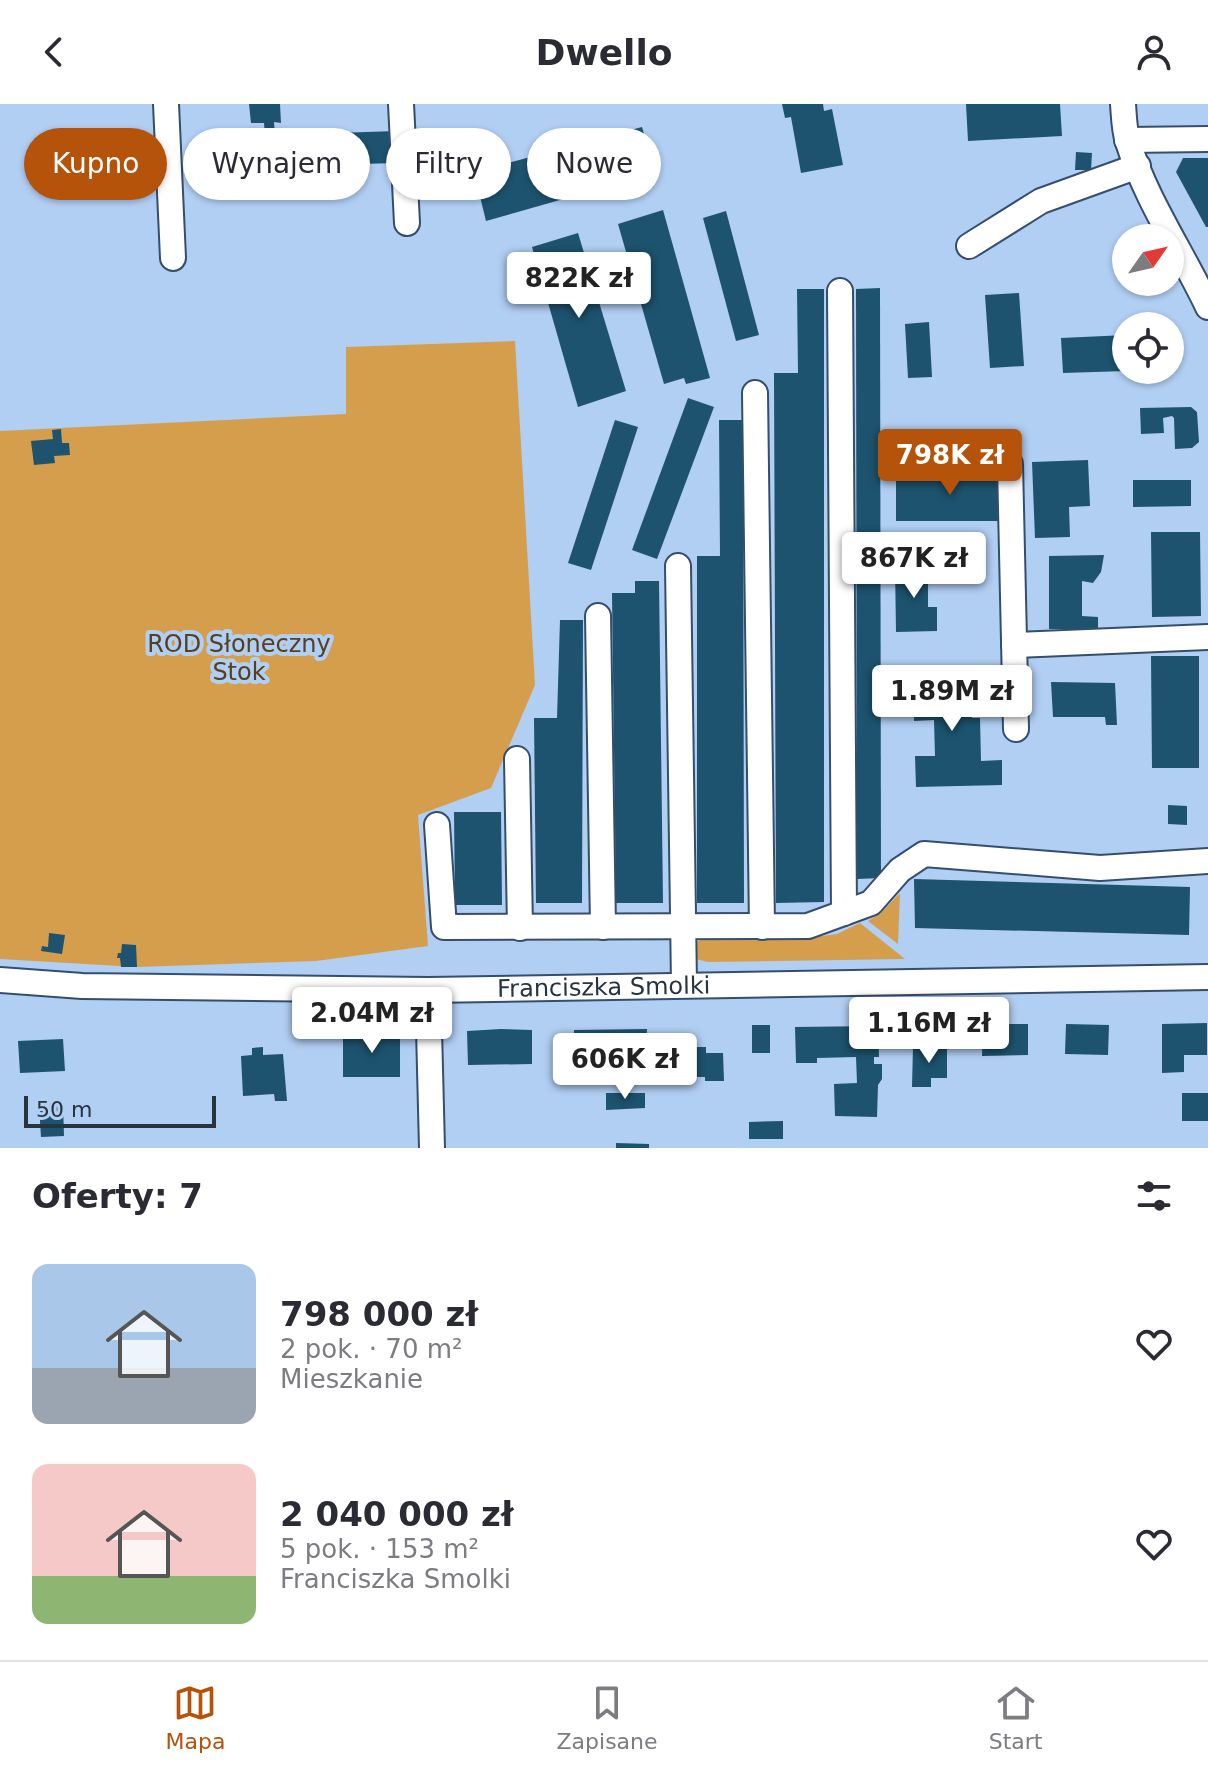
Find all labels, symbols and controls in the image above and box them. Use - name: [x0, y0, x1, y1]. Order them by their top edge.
- icon: back: [32, 30, 76, 74]
- icon: person: [1132, 30, 1176, 74]
- text: Dwello: [536, 32, 672, 73]
- chip: Kupno: [24, 128, 167, 200]
- chip: Wynajem: [183, 128, 370, 200]
- chip: Filtry: [386, 128, 511, 200]
- chip: Nowe: [527, 128, 661, 200]
- north arrow: [1112, 224, 1184, 296]
- map controls: [1112, 224, 1184, 384]
- pin: 822K zł: [505, 252, 653, 320]
- text: 822K zł: [525, 263, 633, 293]
- button: locate: [1112, 312, 1184, 384]
- pin: 798K zł: [876, 429, 1024, 497]
- text: 798K zł: [896, 440, 1004, 470]
- pin: 867K zł: [840, 532, 988, 600]
- text: 867K zł: [860, 543, 968, 573]
- park label: ROD Słoneczny Stok: [147, 630, 331, 686]
- pin: 1.89M zł: [869, 665, 1035, 733]
- text: 1.89M zł: [890, 676, 1014, 706]
- street label: Franciszka Smolki: [497, 971, 711, 1003]
- pin: 2.04M zł: [289, 987, 455, 1055]
- pin: 1.16M zł: [846, 997, 1012, 1065]
- text: 2.04M zł: [310, 998, 434, 1028]
- text: 1.16M zł: [867, 1008, 991, 1038]
- pin: 606K zł: [551, 1033, 699, 1101]
- text: 606K zł: [571, 1044, 679, 1074]
- scale bar: [24, 1092, 216, 1128]
- text: 50 m: [36, 1097, 92, 1122]
- icon: filters: [1132, 1174, 1176, 1218]
- text: Oferty: 7: [32, 1176, 203, 1216]
- text: 798 000 zł: [280, 1294, 478, 1334]
- icon: home: [96, 1296, 192, 1392]
- icon: heart: [1132, 1322, 1176, 1366]
- text: 2 pok. · 70 m²: [280, 1334, 462, 1364]
- text: Mieszkanie: [280, 1364, 423, 1394]
- text: 2 040 000 zł: [280, 1494, 514, 1534]
- icon: home: [96, 1496, 192, 1592]
- icon: heart: [1132, 1522, 1176, 1566]
- text: 5 pok. · 153 m²: [280, 1534, 479, 1564]
- text: Franciszka Smolki: [280, 1564, 511, 1594]
- tab: Mapa: [166, 1681, 225, 1754]
- tab: Zapisane: [557, 1681, 658, 1754]
- tab: Start: [989, 1681, 1042, 1754]

